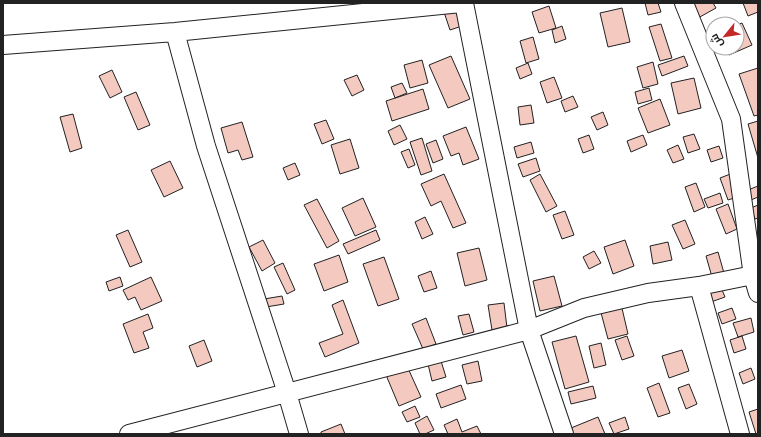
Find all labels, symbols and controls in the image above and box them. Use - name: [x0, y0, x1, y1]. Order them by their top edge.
- north arrow: [705, 16, 745, 56]
- text: ش: [707, 31, 726, 51]

